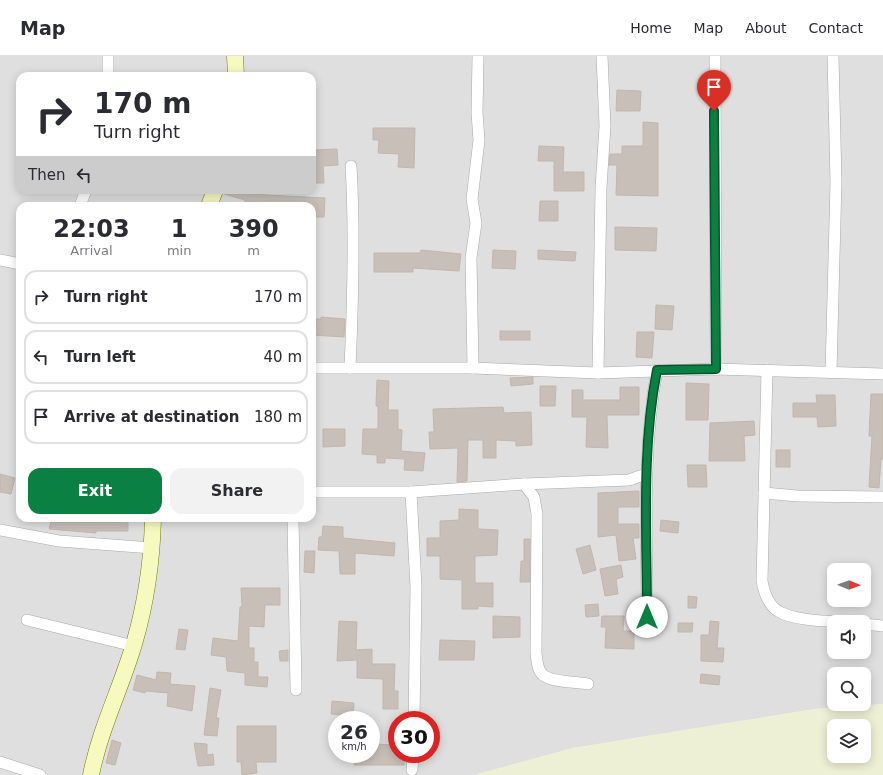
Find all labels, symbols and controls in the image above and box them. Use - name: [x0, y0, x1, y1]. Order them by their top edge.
- text: Map: [20, 17, 65, 39]
- text: Home: [630, 20, 672, 36]
- text: Map: [694, 20, 723, 36]
- text: About: [745, 20, 787, 36]
- text: Contact: [809, 20, 863, 36]
- pin: [697, 70, 731, 111]
- icon: arrive: [703, 76, 725, 98]
- text: 170 m: [94, 87, 191, 120]
- icon: right: [28, 88, 80, 140]
- text: Turn right: [94, 121, 180, 142]
- icon: left: [73, 164, 95, 186]
- text: Then: [28, 166, 65, 184]
- text: 22:03: [53, 215, 130, 243]
- text: 1: [171, 215, 187, 243]
- text: 390: [229, 215, 279, 243]
- text: Arrival: [70, 243, 113, 258]
- text: min: [167, 243, 191, 258]
- text: m: [247, 243, 260, 258]
- icon: right: [30, 286, 52, 308]
- text: Turn right: [64, 288, 148, 306]
- text: 170 m: [254, 288, 302, 306]
- icon: left: [30, 346, 52, 368]
- text: Turn left: [64, 348, 136, 366]
- text: 40 m: [264, 348, 302, 366]
- icon: arrive: [30, 406, 52, 428]
- text: Arrive at destination: [64, 408, 239, 426]
- text: 180 m: [254, 408, 302, 426]
- button: Exit: [28, 468, 162, 514]
- button: Share: [170, 468, 304, 514]
- north arrow: [827, 563, 871, 607]
- map controls: [827, 563, 871, 763]
- position arrow: [626, 596, 668, 638]
- button: sound: [827, 615, 871, 659]
- button: search: [827, 667, 871, 711]
- speed limit sign: 30: [388, 711, 440, 763]
- button: layers: [827, 719, 871, 763]
- text: 26: [340, 720, 368, 744]
- text: km/h: [341, 741, 367, 752]

